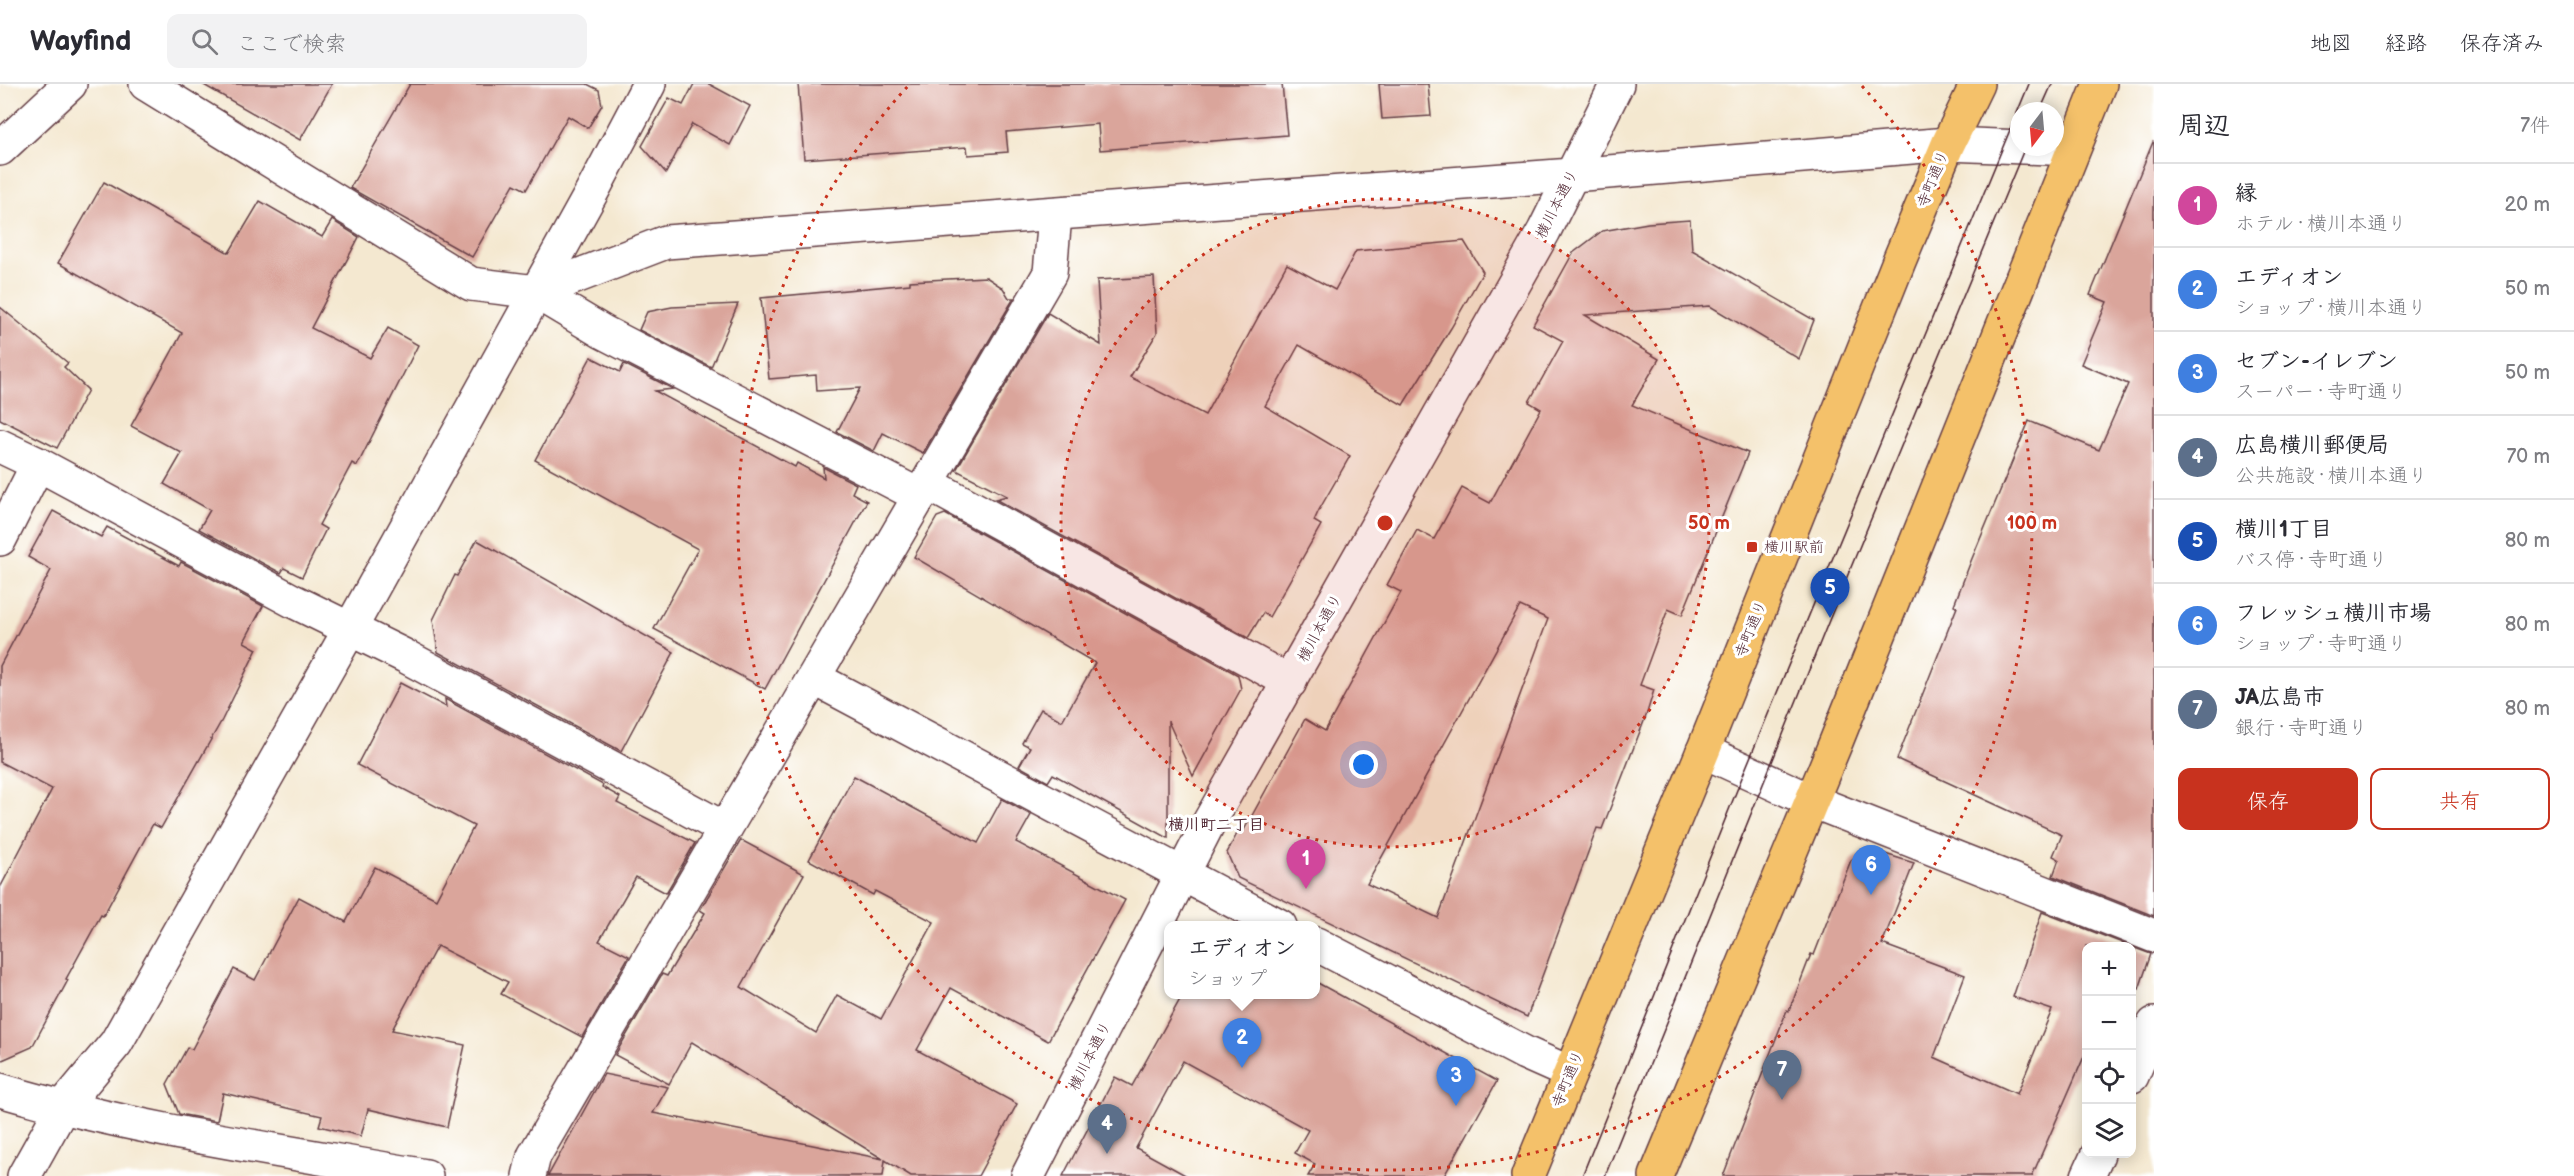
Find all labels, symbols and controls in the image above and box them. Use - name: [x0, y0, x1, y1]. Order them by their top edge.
- search box: [167, 14, 587, 68]
- text: Wayfind: [30, 25, 131, 58]
- icon: search: [188, 25, 221, 58]
- text: ここで検索: [236, 31, 346, 58]
- text: 地図: [2310, 31, 2352, 56]
- text: 経路: [2385, 31, 2427, 56]
- text: 保存済み: [2460, 31, 2544, 56]
- north arrow: [2010, 102, 2064, 156]
- text: 周辺: [2178, 111, 2230, 142]
- text: 7件: [2520, 114, 2550, 138]
- street label: 寺町通り: [1913, 148, 1953, 210]
- street label: 横川本通り: [1532, 166, 1582, 242]
- text: 縁: [2235, 180, 2257, 207]
- text: 1: [2193, 193, 2202, 217]
- text: 20 m: [2505, 193, 2550, 217]
- text: ホテル · 横川本通り: [2235, 212, 2407, 236]
- text: エディオン: [2235, 264, 2343, 291]
- text: 2: [2192, 277, 2203, 301]
- text: 50 m: [2505, 277, 2550, 301]
- text: ショップ · 横川本通り: [2235, 296, 2427, 320]
- text: セブン-イレブン: [2235, 348, 2398, 375]
- text: 3: [2192, 361, 2203, 385]
- text: 50 m: [2505, 361, 2550, 385]
- text: スーパー · 寺町通り: [2235, 380, 2407, 404]
- text: 広島横川郵便局: [2235, 432, 2389, 459]
- text: 4: [2192, 445, 2203, 469]
- text: 70 m: [2506, 445, 2550, 469]
- text: 公共施設 · 横川本通り: [2235, 464, 2428, 488]
- centre of rings: [1375, 513, 1395, 533]
- text: 50 m: [1688, 513, 1730, 534]
- text: 100 m: [2007, 513, 2057, 534]
- text: 横川1丁目: [2235, 516, 2332, 543]
- text: 5: [2192, 529, 2203, 553]
- text: 80 m: [2505, 529, 2550, 553]
- place label: 横川駅前: [1764, 538, 1824, 557]
- marker: 横川駅前: [1745, 540, 1759, 554]
- text: バス停 · 寺町通り: [2235, 548, 2388, 572]
- pin: 5: [1810, 568, 1850, 618]
- street label: 横川本通り: [1294, 591, 1346, 665]
- street label: 寺町通り: [1731, 598, 1771, 660]
- text: フレッシュ横川市場: [2235, 600, 2431, 627]
- text: 6: [2191, 613, 2204, 637]
- text: 80 m: [2505, 613, 2550, 637]
- text: ショップ · 寺町通り: [2235, 632, 2407, 656]
- text: JA広島市: [2235, 684, 2325, 711]
- text: 7: [2192, 697, 2203, 721]
- text: 80 m: [2505, 697, 2550, 721]
- text: 銀行 · 寺町通り: [2235, 716, 2368, 740]
- your location: [1349, 750, 1378, 779]
- button: 保存: [2178, 768, 2358, 830]
- button: 共有: [2370, 768, 2550, 830]
- district label: 横川町二丁目: [1168, 816, 1264, 835]
- pin: 1: [1286, 840, 1326, 889]
- pin: 6: [1852, 846, 1890, 895]
- popup: [1164, 921, 1320, 999]
- text: エディオン: [1188, 935, 1296, 962]
- map controls: [2082, 942, 2136, 1158]
- button: +: [2082, 942, 2136, 996]
- text: ショップ: [1188, 967, 1267, 991]
- button: −: [2082, 996, 2136, 1050]
- street label: 横川本通り: [1065, 1018, 1115, 1094]
- pin: 2: [1222, 1018, 1262, 1068]
- street label: 寺町通り: [1548, 1048, 1588, 1110]
- pin: 7: [1762, 1050, 1802, 1100]
- button: locate: [2082, 1050, 2136, 1104]
- pin: 3: [1436, 1056, 1476, 1106]
- pin: 4: [1088, 1104, 1126, 1154]
- button: layers: [2082, 1104, 2136, 1158]

